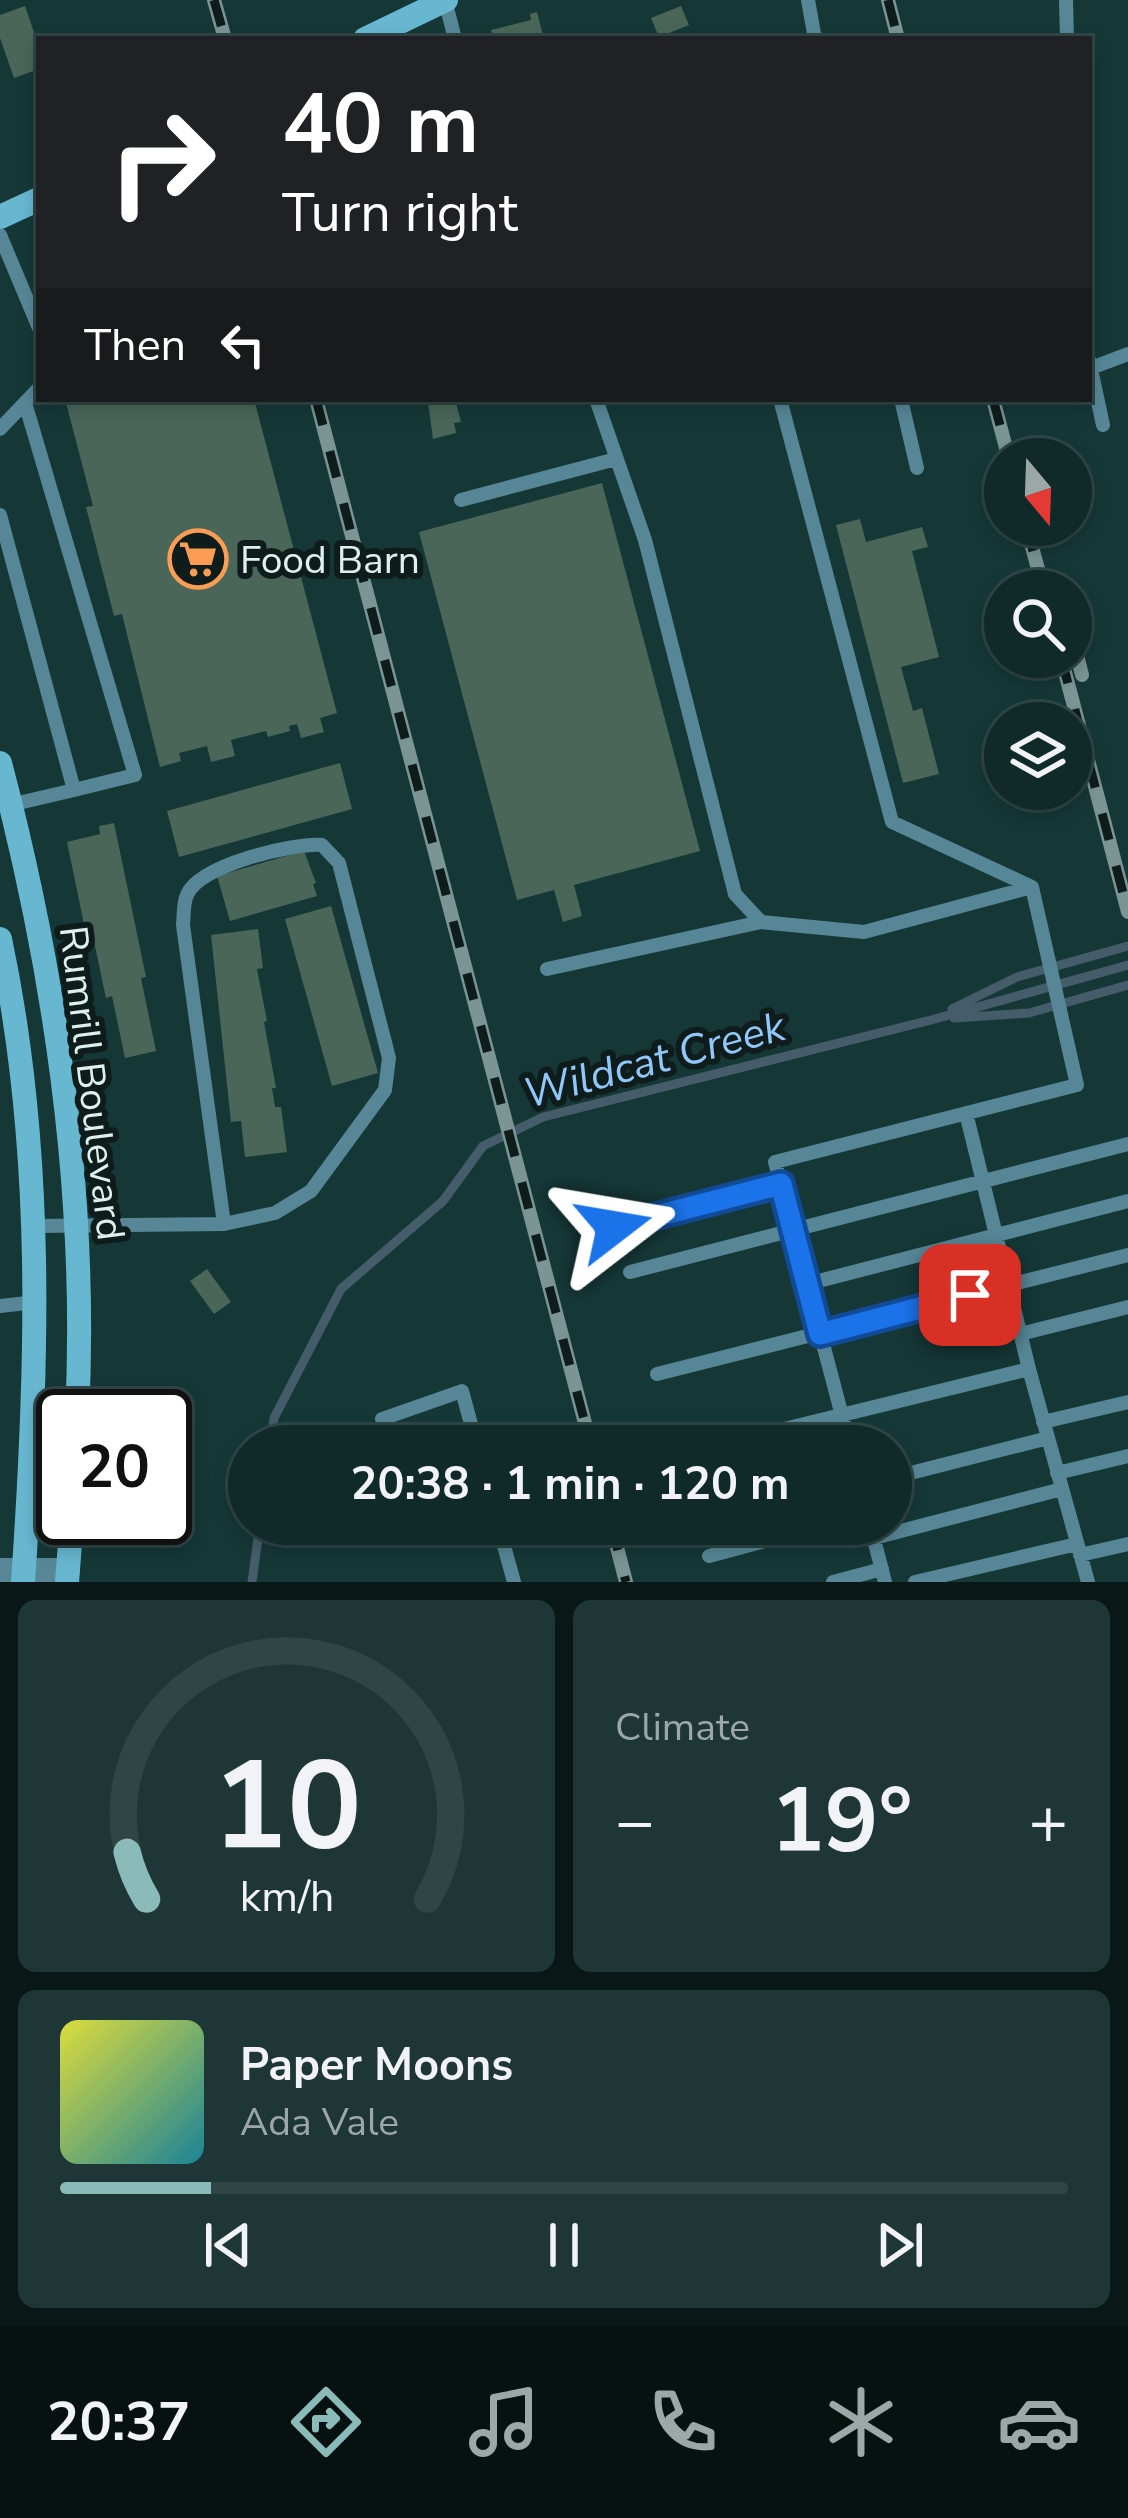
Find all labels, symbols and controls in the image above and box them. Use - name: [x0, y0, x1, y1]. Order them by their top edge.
- text: 40 m: [282, 67, 479, 182]
- icon: right: [84, 84, 240, 240]
- text: Turn right: [282, 176, 518, 250]
- icon: left: [210, 312, 276, 378]
- text: Then: [84, 315, 186, 376]
- north arrow: [984, 438, 1092, 546]
- map controls: [984, 438, 1092, 810]
- supermarket icon: Food Barn: [167, 528, 229, 590]
- place label: Food Barn: [240, 534, 420, 587]
- button: search: [984, 570, 1092, 678]
- button: layers: [984, 702, 1092, 810]
- street label: Rumrill Boulevard: [46, 923, 137, 1243]
- water label: Wildcat Creek: [517, 998, 792, 1123]
- position arrow: [551, 1164, 677, 1290]
- pin: [919, 1244, 1021, 1346]
- icon: arrive: [937, 1262, 1003, 1328]
- speed limit sign: 20: [36, 1389, 192, 1545]
- text: 20:38 · 1 min · 120 m: [350, 1454, 790, 1515]
- text: Climate: [615, 1701, 750, 1754]
- text: 10: [212, 1722, 361, 1892]
- text: 19°: [770, 1760, 913, 1883]
- text: −: [615, 1777, 655, 1867]
- text: +: [1028, 1777, 1068, 1867]
- text: km/h: [239, 1868, 334, 1926]
- text: Paper Moons: [240, 2035, 513, 2096]
- text: Ada Vale: [240, 2096, 399, 2149]
- icon: previous: [195, 2212, 261, 2278]
- icon: pause: [531, 2212, 597, 2278]
- icon: next: [867, 2212, 933, 2278]
- icon: directions: [284, 2380, 368, 2464]
- icon: music: [462, 2380, 546, 2464]
- icon: phone: [641, 2380, 725, 2464]
- icon: climate: [819, 2380, 903, 2464]
- icon: car: [997, 2380, 1081, 2464]
- text: 20:37: [47, 2385, 190, 2459]

